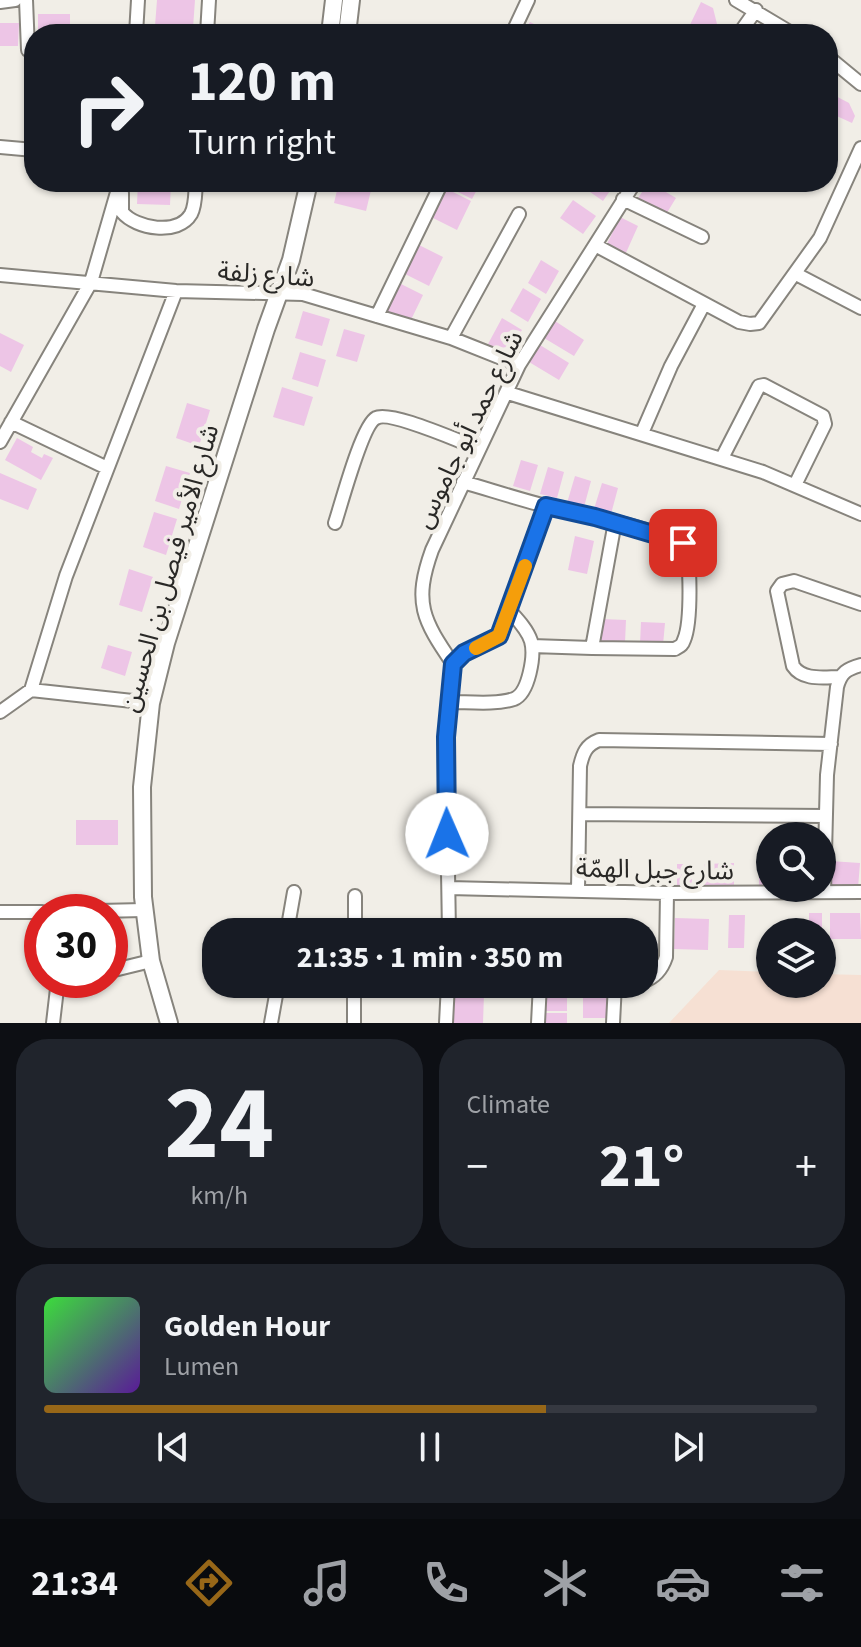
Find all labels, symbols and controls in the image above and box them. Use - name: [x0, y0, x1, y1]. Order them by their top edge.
- text: 120 m: [188, 43, 336, 122]
- icon: right: [56, 56, 160, 160]
- text: Turn right: [188, 117, 336, 168]
- street label: شارع زلفة: [216, 253, 316, 296]
- street label: شارع حمد أبو جاموس: [404, 324, 532, 534]
- street label: شارع الأمير فيصل بن الحسين: [111, 420, 228, 716]
- pin: [649, 509, 717, 577]
- icon: arrive: [661, 521, 705, 565]
- position arrow: [405, 792, 489, 876]
- map controls: [756, 822, 836, 998]
- button: search: [756, 822, 836, 902]
- street label: شارع جبل الهمّة: [576, 850, 734, 889]
- speed limit sign: 30: [24, 894, 128, 998]
- button: layers: [756, 918, 836, 998]
- text: 21:35 · 1 min · 350 m: [297, 936, 563, 979]
- text: 24: [164, 1051, 274, 1199]
- text: Climate: [467, 1086, 550, 1123]
- text: 21°: [599, 1125, 684, 1210]
- text: −: [467, 1136, 488, 1199]
- text: +: [795, 1136, 817, 1199]
- text: km/h: [190, 1177, 248, 1214]
- text: Golden Hour: [164, 1305, 330, 1348]
- text: Lumen: [164, 1348, 239, 1385]
- icon: previous: [151, 1425, 195, 1469]
- icon: pause: [408, 1425, 452, 1469]
- icon: next: [666, 1425, 710, 1469]
- icon: directions: [181, 1555, 237, 1611]
- icon: music: [299, 1555, 355, 1611]
- icon: phone: [418, 1555, 474, 1611]
- icon: climate: [537, 1555, 593, 1611]
- icon: car: [655, 1555, 711, 1611]
- icon: filters: [774, 1555, 830, 1611]
- text: 21:34: [31, 1558, 118, 1609]

